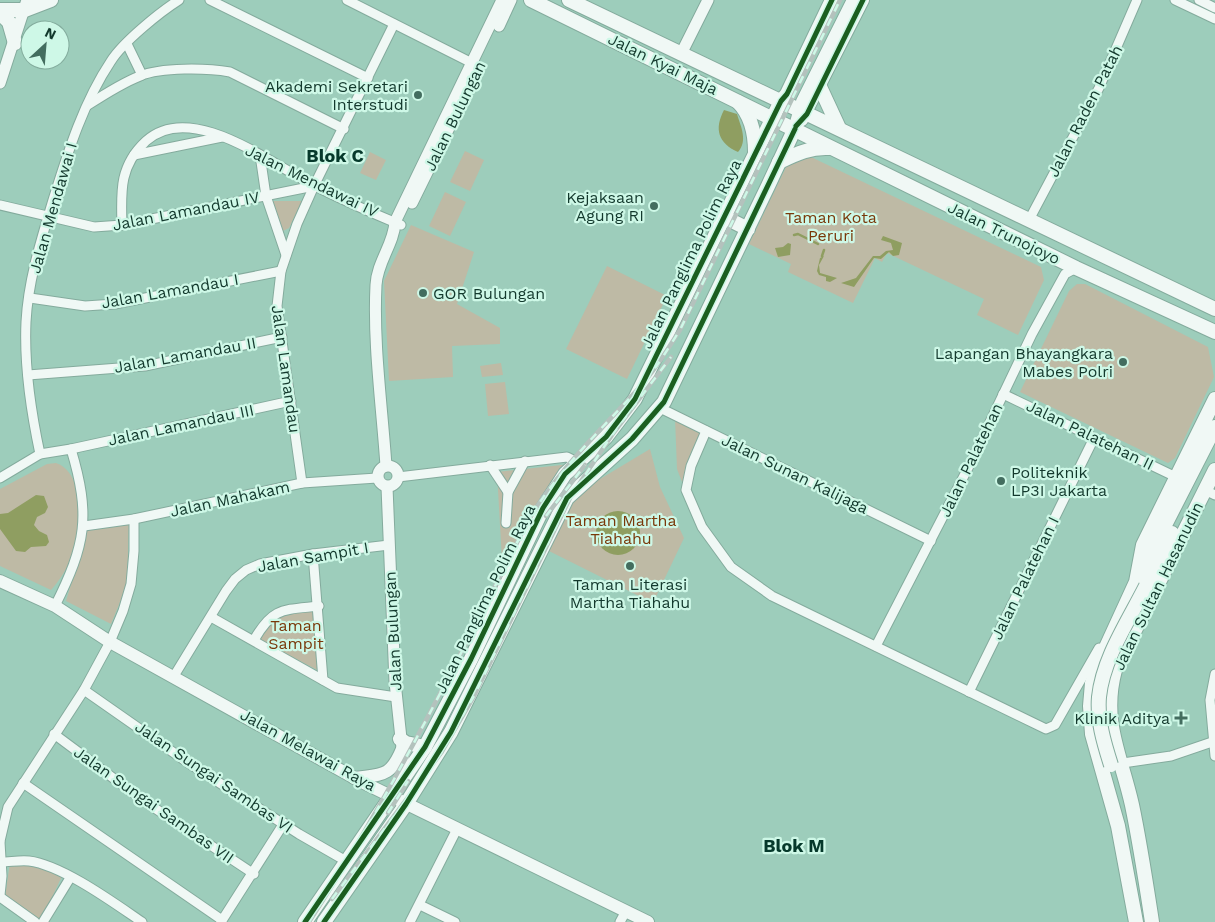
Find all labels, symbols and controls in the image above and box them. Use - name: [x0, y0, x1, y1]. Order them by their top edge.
- north arrow: [20, 20, 70, 70]
- text: N: [43, 24, 59, 43]
- street label: Jalan Kyai Maja: [605, 29, 721, 99]
- street label: Jalan Raden Patah: [1043, 42, 1127, 180]
- street label: Jalan Bulungan: [420, 58, 490, 174]
- place label: Akademi Sekretari Interstudi: [265, 77, 408, 114]
- marker: Akademi Sekretari Interstudi: [412, 89, 424, 101]
- street label: Jalan Mendawai I: [25, 140, 81, 276]
- street label: Jalan Mendawai IV: [242, 141, 382, 221]
- district label: Blok C: [306, 145, 364, 166]
- street label: Jalan Panglima Polim Raya: [637, 156, 745, 352]
- street label: Jalan Lamandau IV: [111, 187, 261, 235]
- place label: Kejaksaan Agung RI: [566, 188, 644, 225]
- street label: Jalan Trunojoyo: [945, 198, 1063, 268]
- marker: Kejaksaan Agung RI: [648, 200, 660, 212]
- park label: Taman Kota Peruri: [785, 208, 877, 245]
- street label: Jalan Lamandau I: [100, 270, 240, 312]
- place label: GOR Bulungan: [433, 284, 545, 303]
- marker: GOR Bulungan: [417, 287, 429, 299]
- street label: Jalan Lamandau: [268, 304, 304, 434]
- street label: Jalan Lamandau II: [113, 333, 257, 377]
- place label: Lapangan Bhayangkara Mabes Polri: [935, 344, 1113, 381]
- marker: Lapangan Bhayangkara Mabes Polri: [1117, 356, 1129, 368]
- street label: Jalan Palatehan II: [1023, 396, 1157, 474]
- street label: Jalan Lamandau III: [106, 400, 256, 450]
- street label: Jalan Palatehan: [935, 400, 1007, 520]
- street label: Jalan Sunan Kalijaga: [719, 430, 871, 518]
- place label: Politeknik LP3I Jakarta: [1011, 463, 1107, 500]
- marker: Politeknik LP3I Jakarta: [995, 475, 1007, 487]
- street label: Jalan Mahakam: [168, 477, 292, 521]
- street label: Jalan Sultan Hasanudin: [1109, 499, 1207, 673]
- street label: Jalan Panglima Polim Raya: [431, 501, 539, 697]
- park label: Taman Martha Tiahahu: [565, 511, 677, 548]
- street label: Jalan Palatehan I: [987, 513, 1063, 643]
- street label: Jalan Sampit I: [256, 538, 370, 576]
- marker: Taman Literasi Martha Tiahahu: [624, 560, 636, 572]
- street label: Jalan Bulungan: [380, 571, 406, 691]
- place label: Taman Literasi Martha Tiahahu: [570, 575, 690, 612]
- park label: Taman Sampit: [268, 616, 324, 653]
- street label: Jalan Melawai Raya: [237, 705, 379, 795]
- place label: Klinik Aditya: [1074, 709, 1170, 728]
- marker: Klinik Aditya: [1174, 711, 1188, 725]
- street label: Jalan Sungai Sambas VI: [131, 717, 297, 837]
- street label: Jalan Sungai Sambas VII: [70, 742, 238, 868]
- district label: Blok M: [763, 835, 825, 856]

